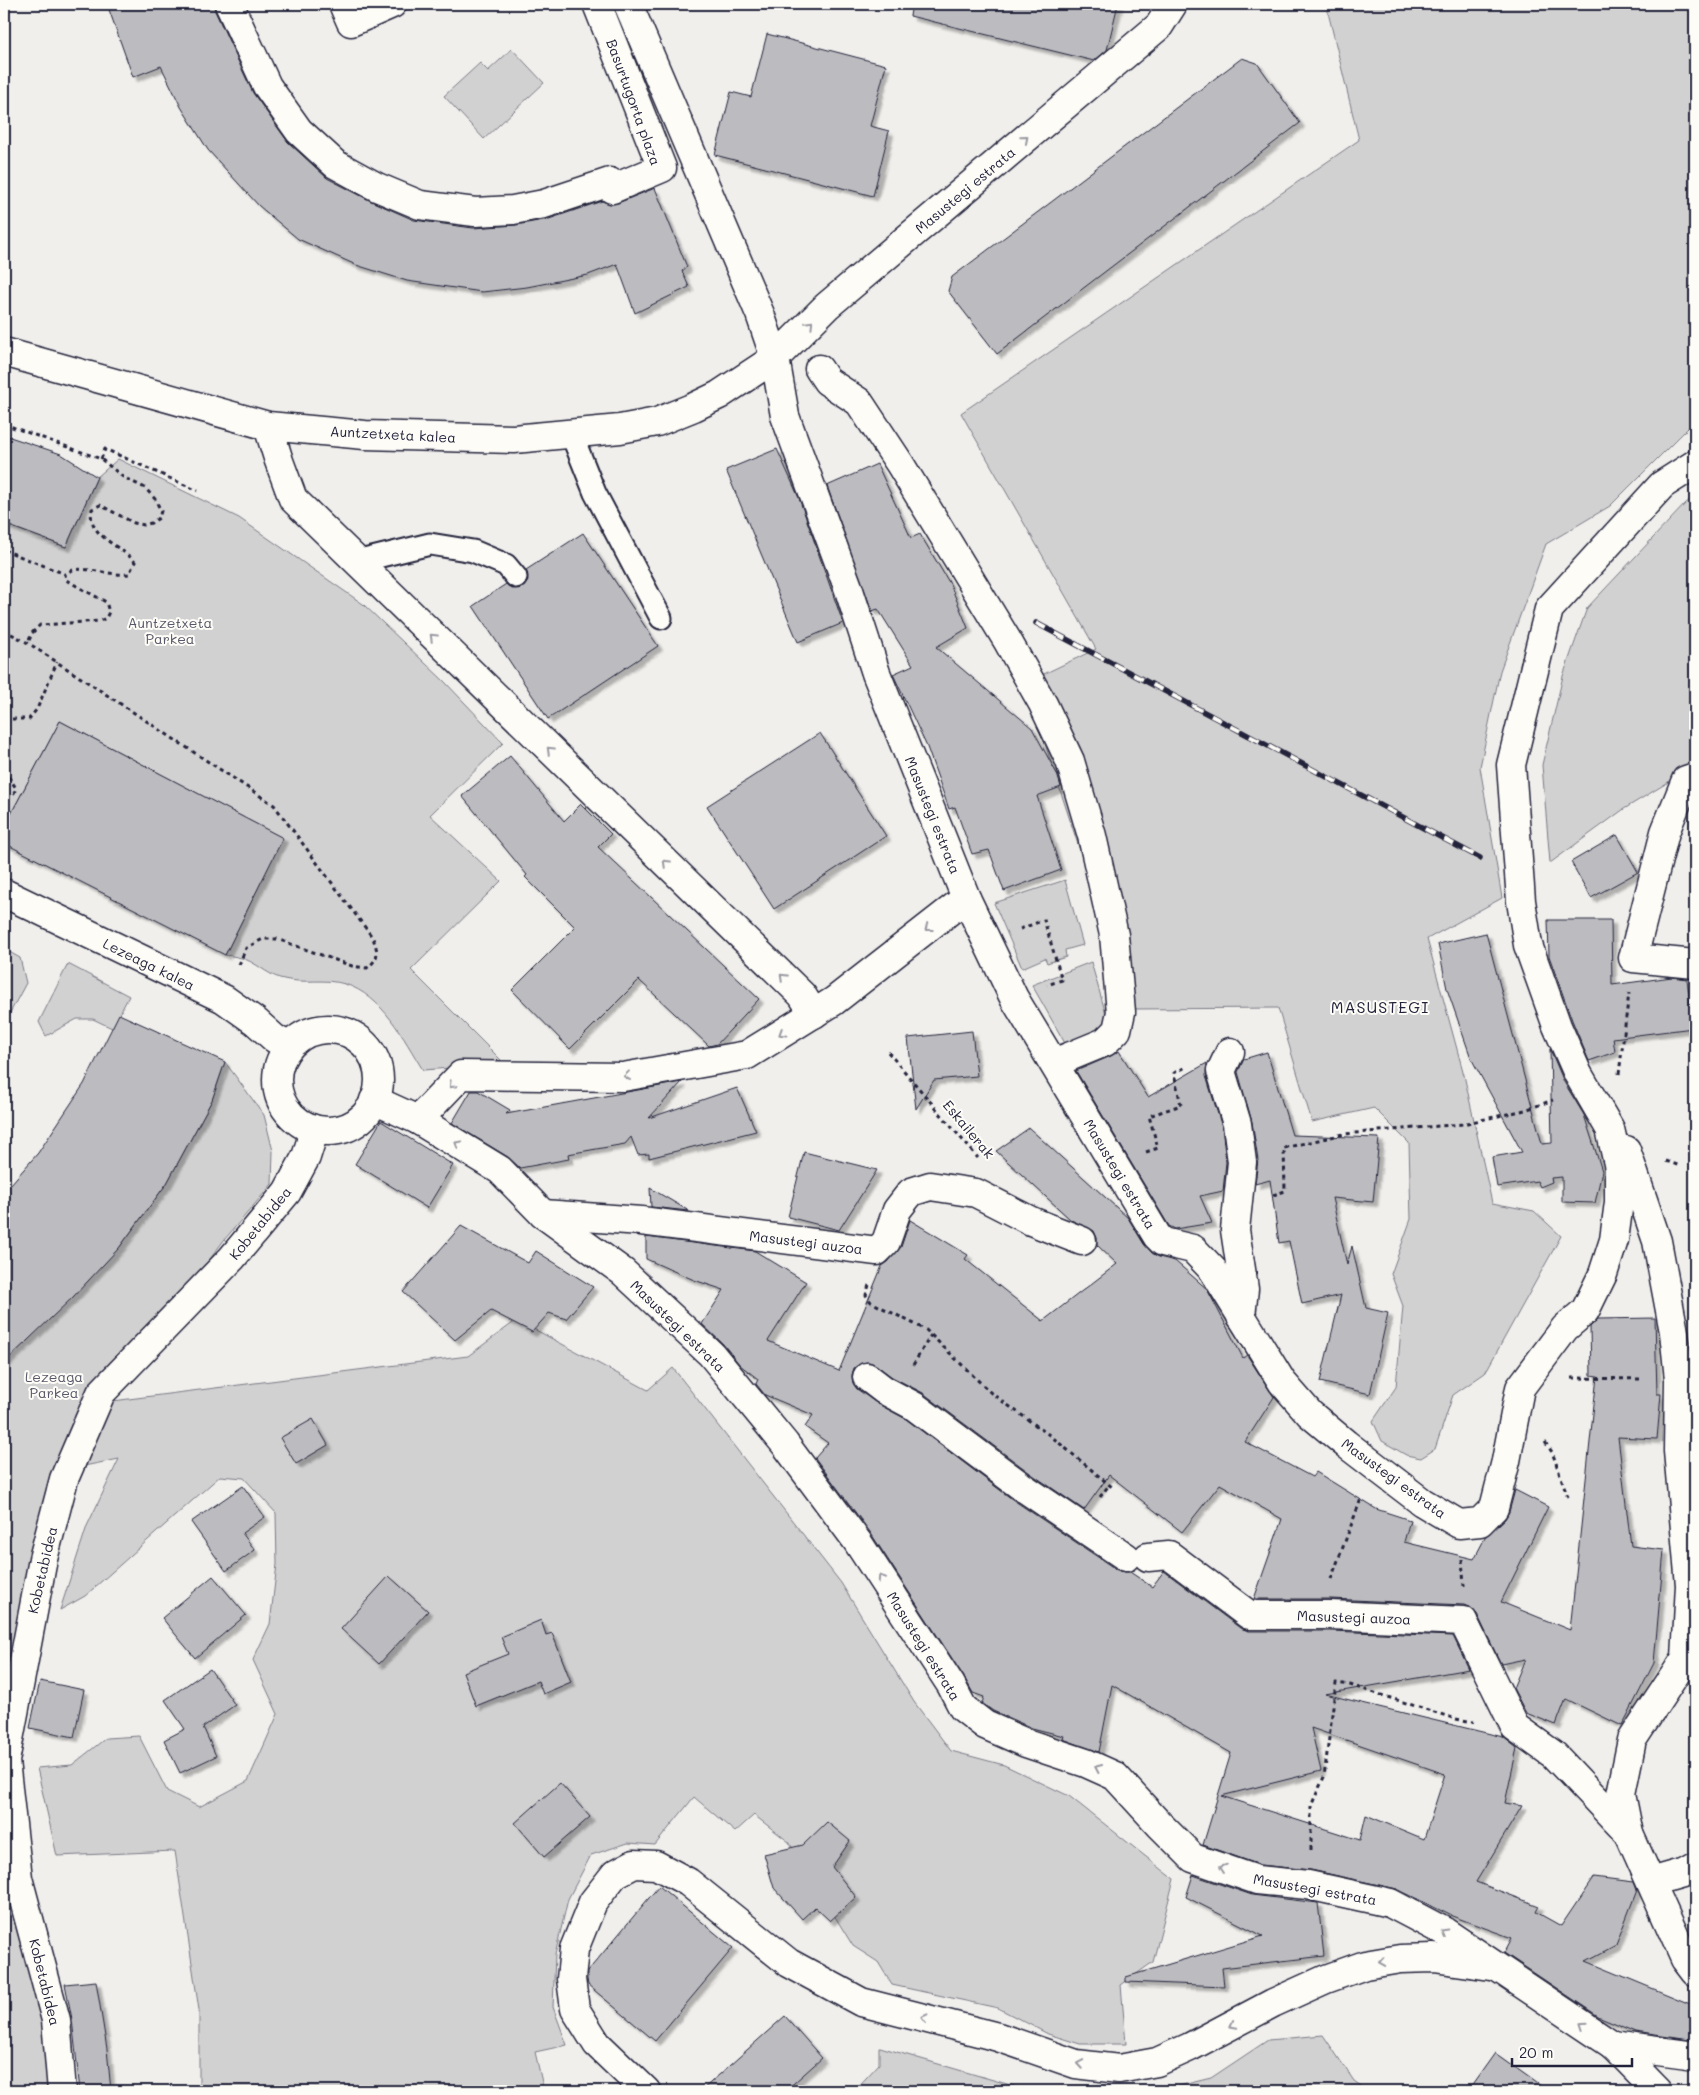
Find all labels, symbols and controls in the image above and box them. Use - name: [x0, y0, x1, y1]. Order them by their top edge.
- street label: Basurtugorta plaza: [602, 36, 666, 168]
- one-way arrow: [1020, 135, 1029, 144]
- street label: Masustegi estrata: [911, 143, 1019, 237]
- one-way arrow: [804, 321, 813, 330]
- street label: Auntzetxeta kalea: [330, 421, 456, 447]
- park label: Auntzetxeta Parkea: [128, 613, 212, 648]
- one-way arrow: [430, 634, 439, 643]
- one-way arrow: [547, 747, 556, 756]
- street label: Masustegi estrata: [901, 753, 965, 877]
- one-way arrow: [663, 860, 672, 869]
- one-way arrow: [924, 922, 934, 931]
- street label: Lezeaga kalea: [100, 934, 198, 994]
- one-way arrow: [780, 973, 789, 982]
- district label: MASUSTEGI: [1331, 996, 1429, 1017]
- one-way arrow: [778, 1027, 787, 1037]
- one-way arrow: [623, 1070, 631, 1081]
- one-way arrow: [448, 1079, 457, 1088]
- street label: Eskailerak: [939, 1096, 999, 1162]
- street label: Masustegi estrata: [1080, 1115, 1160, 1233]
- one-way arrow: [454, 1141, 463, 1151]
- street label: Kobetabidea: [225, 1183, 295, 1263]
- street label: Masustegi auzoa: [748, 1226, 864, 1258]
- street label: Masustegi estrata: [626, 1276, 730, 1376]
- park label: Lezeaga Parkea: [25, 1367, 83, 1402]
- street label: Masustegi estrata: [1338, 1434, 1450, 1522]
- street label: Kobetabidea: [23, 1525, 61, 1615]
- one-way arrow: [878, 1575, 888, 1584]
- street label: Masustegi estrata: [883, 1588, 965, 1704]
- street label: Masustegi auzoa: [1297, 1606, 1411, 1628]
- one-way arrow: [1094, 1764, 1103, 1775]
- one-way arrow: [1219, 1864, 1227, 1874]
- street label: Masustegi estrata: [1252, 1869, 1378, 1909]
- one-way arrow: [1440, 1928, 1449, 1938]
- street label: Kobetabidea: [25, 1937, 65, 2027]
- one-way arrow: [1377, 1956, 1385, 1967]
- one-way arrow: [920, 2013, 928, 2024]
- one-way arrow: [1229, 2019, 1238, 2029]
- one-way arrow: [1579, 2021, 1588, 2031]
- scale bar: [1512, 2035, 1632, 2067]
- text: 20 m: [1519, 2042, 1553, 2062]
- one-way arrow: [1075, 2060, 1084, 2070]

